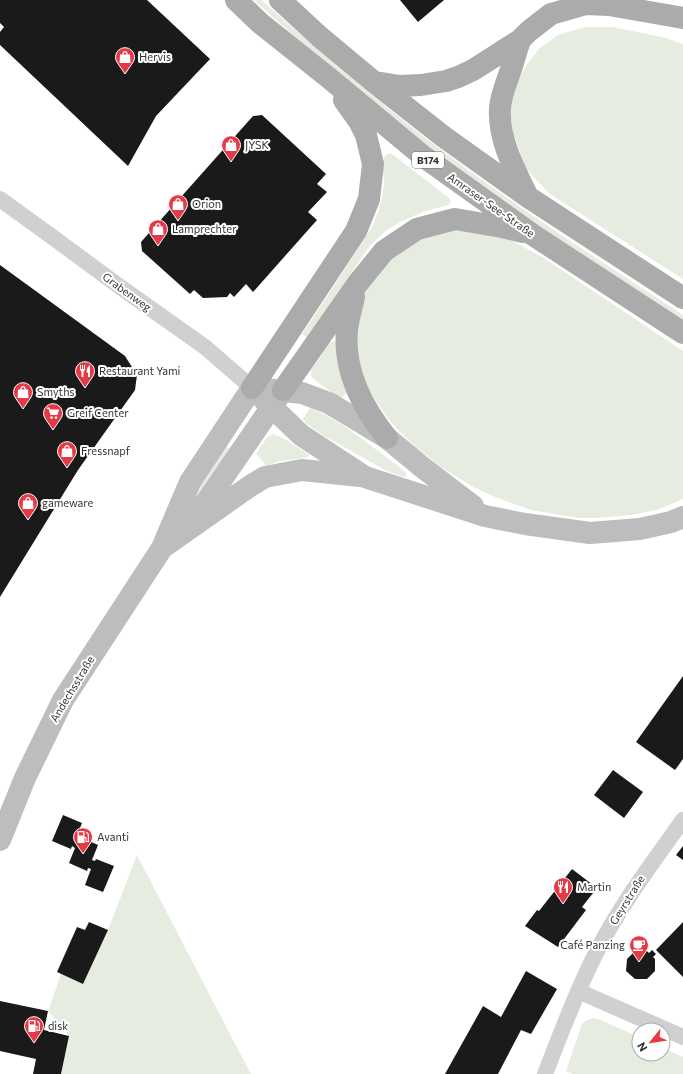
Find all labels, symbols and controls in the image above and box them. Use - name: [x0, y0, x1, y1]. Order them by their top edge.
- shop icon: Hervis: [114, 46, 136, 74]
- place label: Hervis: [139, 50, 171, 63]
- shop icon: JYSK: [220, 134, 242, 162]
- place label: JYSK: [245, 138, 270, 152]
- road number: B174: [412, 152, 444, 168]
- street label: Amraser-See-Straße: [445, 170, 537, 240]
- shop icon: Orion: [167, 193, 189, 221]
- place label: Orion: [192, 197, 221, 210]
- shop icon: Lamprechter: [147, 218, 169, 246]
- place label: Lamprechter: [172, 222, 237, 235]
- street label: Grabenweg: [100, 270, 154, 314]
- restaurant icon: Restaurant Yami: [74, 360, 96, 388]
- place label: Restaurant Yami: [99, 364, 181, 377]
- shop icon: Smyths: [12, 381, 34, 409]
- place label: Smyths: [37, 385, 74, 398]
- supermarket icon: Greif Center: [42, 402, 64, 430]
- place label: Greif Center: [67, 406, 129, 419]
- shop icon: Fressnapf: [56, 440, 78, 468]
- place label: Fressnapf: [81, 444, 131, 457]
- shop icon: gameware: [17, 492, 39, 520]
- place label: gameware: [42, 496, 94, 509]
- street label: Andechsstraße: [47, 653, 96, 724]
- fuel station icon: Avanti: [72, 826, 94, 854]
- place label: Avanti: [97, 830, 129, 843]
- street label: Geyrstraße: [606, 873, 647, 927]
- restaurant icon: Martin: [552, 876, 574, 904]
- place label: Martin: [577, 880, 611, 893]
- cafe icon: Café Panzing: [628, 934, 650, 962]
- place label: Café Panzing: [560, 938, 625, 951]
- fuel station icon: disk: [23, 1015, 45, 1043]
- place label: disk: [48, 1019, 68, 1032]
- north arrow: [631, 1022, 671, 1062]
- text: N: [634, 1040, 650, 1054]

